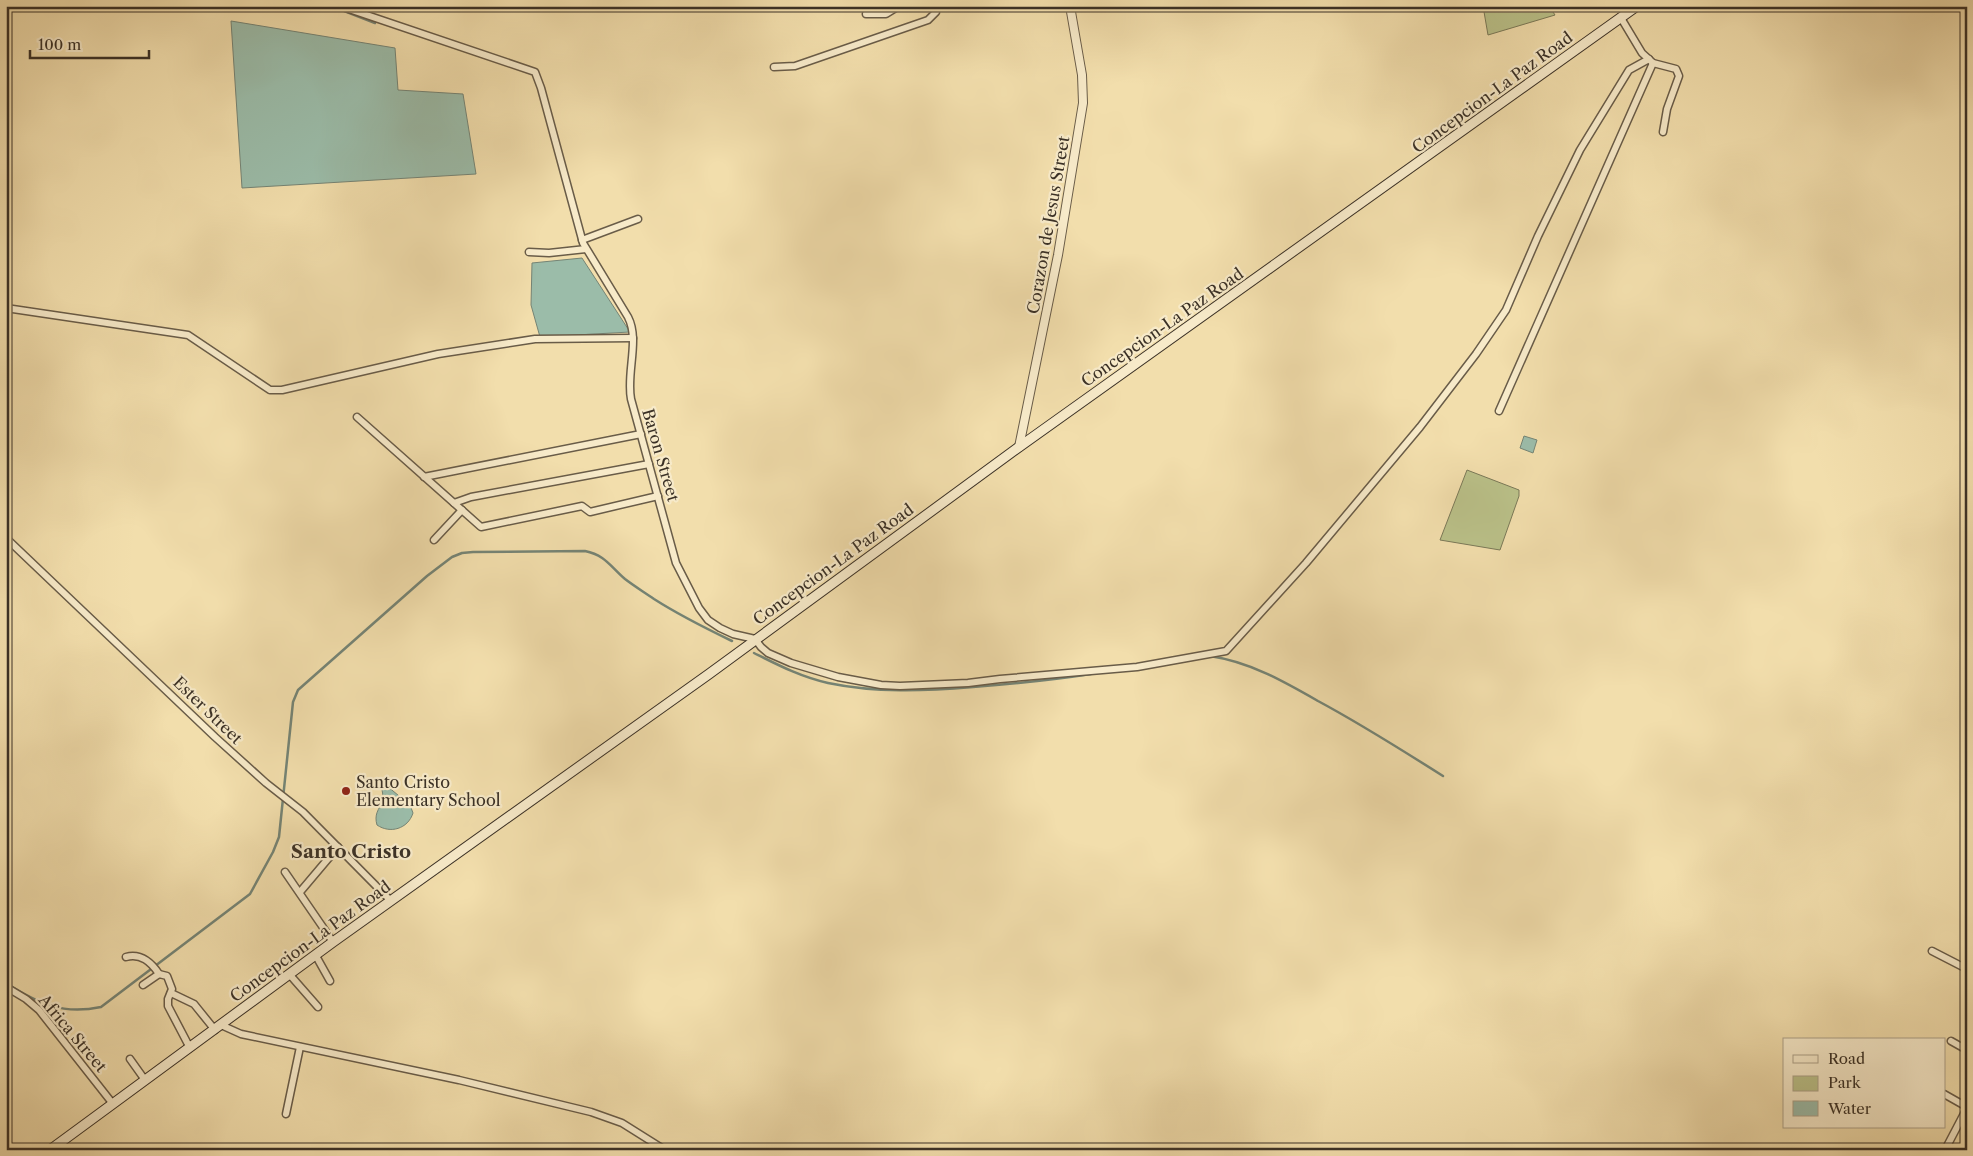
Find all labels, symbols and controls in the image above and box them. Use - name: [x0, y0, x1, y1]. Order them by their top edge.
- street label: Concepcion-La Paz Road: [1408, 27, 1576, 157]
- scale bar: [30, 28, 149, 60]
- text: 100 m: [38, 35, 81, 54]
- street label: Corazon de Jesus Street: [1022, 134, 1074, 316]
- street label: Concepcion-La Paz Road: [1077, 263, 1247, 391]
- street label: Baron Street: [638, 406, 684, 504]
- street label: Concepcion-La Paz Road: [749, 499, 917, 629]
- street label: Ester Street: [169, 672, 247, 748]
- place label: Santo Cristo Elementary School: [356, 772, 501, 810]
- marker: Santo Cristo Elementary School: [340, 785, 352, 797]
- district label: Santo Cristo: [291, 840, 411, 863]
- street label: Concepcion-La Paz Road: [226, 876, 394, 1006]
- street label: Africa Street: [34, 989, 112, 1076]
- legend: [1783, 1038, 1946, 1128]
- text: Road: [1828, 1049, 1865, 1068]
- text: Park: [1828, 1073, 1862, 1092]
- text: Water: [1827, 1099, 1872, 1118]

